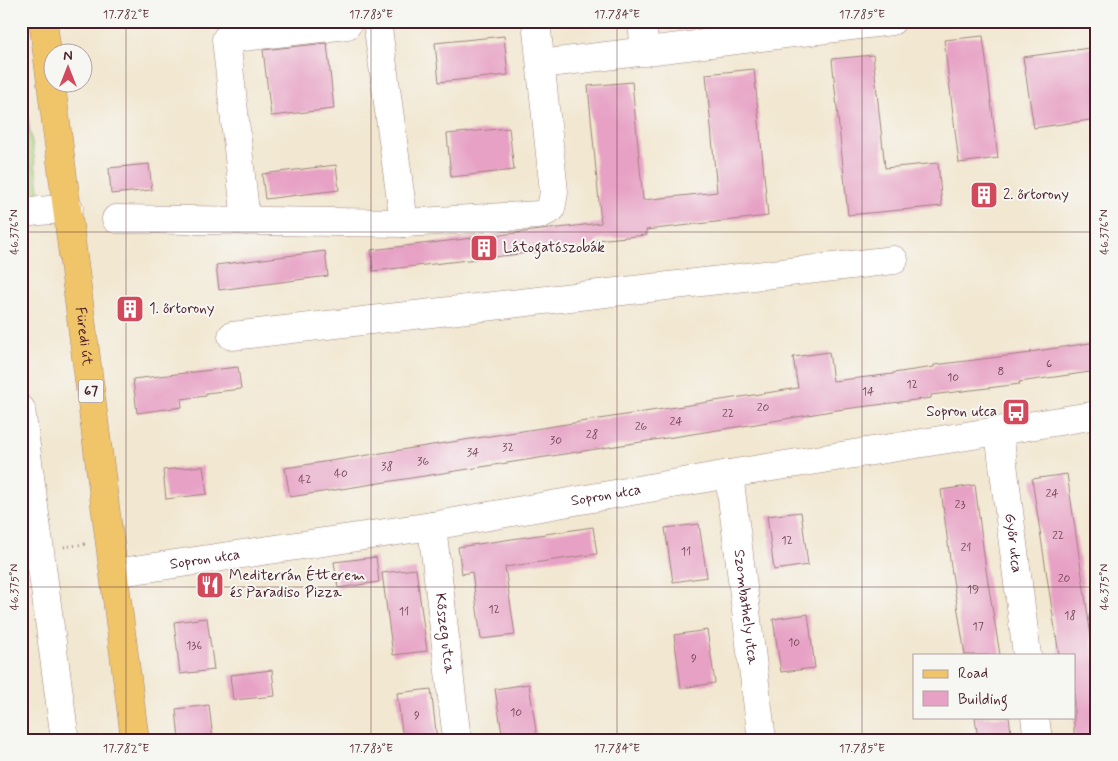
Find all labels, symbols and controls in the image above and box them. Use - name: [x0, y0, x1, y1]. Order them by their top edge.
- text: 17.782°E: [103, 7, 149, 23]
- text: 17.783°E: [349, 7, 393, 23]
- text: 17.784°E: [594, 7, 640, 23]
- text: 17.785°E: [839, 7, 885, 23]
- north arrow: [42, 42, 92, 92]
- text: N: [63, 47, 73, 65]
- building icon: 2. őrtorony: [969, 180, 999, 210]
- place label: 2. őrtorony: [1003, 185, 1069, 205]
- text: 46.376°N: [7, 209, 23, 255]
- text: 46.376°N: [1097, 209, 1113, 255]
- building icon: Látogatószobák: [469, 233, 499, 263]
- place label: Látogatószobák: [503, 238, 605, 259]
- building icon: 1. őrtorony: [115, 294, 145, 324]
- place label: 1. őrtorony: [149, 299, 215, 319]
- street label: Füredi út: [70, 306, 97, 367]
- house number: 6: [1046, 356, 1052, 372]
- house number: 8: [998, 364, 1004, 380]
- house number: 10: [947, 370, 959, 386]
- house number: 12: [906, 377, 918, 393]
- road number: 67: [78, 380, 104, 402]
- house number: 14: [862, 384, 874, 400]
- bus stop icon: Sopron utca: [1001, 397, 1031, 427]
- house number: 20: [757, 400, 770, 416]
- place label: Sopron utca: [926, 402, 997, 422]
- house number: 22: [722, 406, 734, 422]
- house number: 24: [669, 414, 683, 430]
- house number: 26: [635, 419, 648, 435]
- house number: 28: [586, 427, 598, 443]
- house number: 30: [550, 433, 562, 449]
- house number: 32: [502, 440, 514, 456]
- house number: 34: [467, 445, 479, 461]
- house number: 36: [417, 454, 429, 470]
- house number: 38: [381, 459, 393, 475]
- house number: 40: [334, 466, 348, 482]
- house number: 42: [298, 472, 312, 488]
- street label: Sopron utca: [569, 480, 643, 512]
- house number: 24: [1045, 486, 1059, 502]
- house number: 23: [955, 497, 965, 513]
- street label: Győr utca: [999, 512, 1027, 574]
- house number: 22: [1052, 528, 1064, 544]
- house number: 12: [781, 533, 793, 549]
- house number: 21: [960, 540, 972, 556]
- street label: Sopron utca: [169, 544, 242, 575]
- house number: 11: [681, 544, 691, 560]
- street label: Szombathely utca: [728, 548, 763, 667]
- text: 46.375°N: [7, 564, 23, 610]
- text: 46.375°N: [1097, 564, 1113, 610]
- place label: Mediterrán Étterem és Paradiso Pizza: [229, 565, 365, 603]
- restaurant icon: Mediterrán Étterem és Paradiso Pizza: [195, 570, 225, 600]
- house number: 20: [1058, 571, 1071, 587]
- house number: 19: [967, 582, 979, 598]
- street label: Kőszeg utca: [430, 592, 459, 676]
- house number: 12: [488, 602, 500, 618]
- house number: 11: [399, 604, 409, 620]
- house number: 18: [1064, 608, 1076, 624]
- house number: 17: [972, 619, 984, 635]
- house number: 10: [788, 635, 800, 651]
- house number: 136: [186, 638, 202, 654]
- house number: 9: [691, 651, 697, 667]
- legend: [913, 654, 1076, 718]
- text: Road: [958, 664, 988, 684]
- text: Building: [958, 690, 1008, 711]
- house number: 10: [510, 705, 522, 721]
- house number: 9: [414, 708, 420, 724]
- text: 17.782°E: [103, 741, 149, 757]
- text: 17.783°E: [349, 741, 393, 757]
- text: 17.784°E: [594, 741, 640, 757]
- text: 17.785°E: [839, 741, 885, 757]

